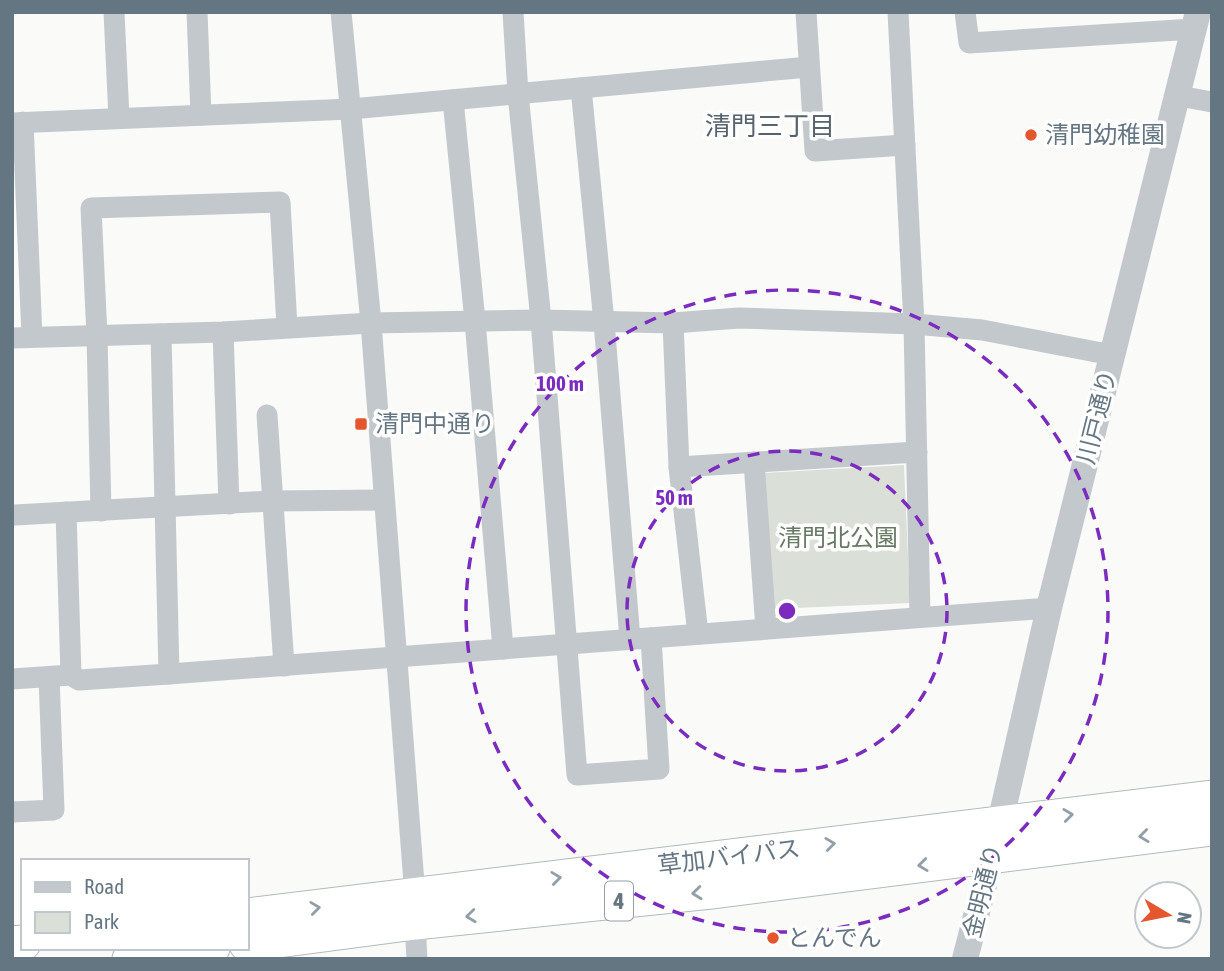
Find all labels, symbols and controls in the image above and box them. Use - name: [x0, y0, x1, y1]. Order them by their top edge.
- district label: 清門三丁目: [705, 111, 835, 141]
- place label: 清門幼稚園: [1045, 121, 1165, 148]
- marker: 清門幼稚園: [1023, 127, 1039, 143]
- street label: 川戸通り: [1072, 367, 1121, 467]
- text: 100 m: [536, 371, 584, 395]
- place label: 清門中通り: [375, 410, 495, 437]
- marker: 清門中通り: [353, 416, 369, 432]
- text: 50 m: [655, 485, 693, 509]
- park label: 清門北公園: [778, 524, 898, 551]
- centre of rings: [775, 599, 799, 623]
- one-way arrow: [1063, 808, 1074, 823]
- one-way arrow: [1138, 829, 1150, 844]
- street label: 草加バイパス: [656, 834, 802, 879]
- one-way arrow: [824, 837, 836, 852]
- street label: 金明通り: [958, 841, 1007, 941]
- one-way arrow: [917, 857, 929, 872]
- legend: [21, 859, 248, 950]
- one-way arrow: [550, 871, 561, 886]
- text: Road: [84, 874, 124, 898]
- north arrow: [1133, 880, 1203, 950]
- road number: 4: [605, 882, 633, 920]
- one-way arrow: [692, 885, 703, 900]
- one-way arrow: [309, 900, 320, 915]
- text: Park: [84, 909, 119, 933]
- one-way arrow: [465, 909, 477, 924]
- text: N: [1173, 911, 1197, 925]
- place label: とんでん: [787, 924, 882, 951]
- marker: とんでん: [765, 930, 781, 946]

